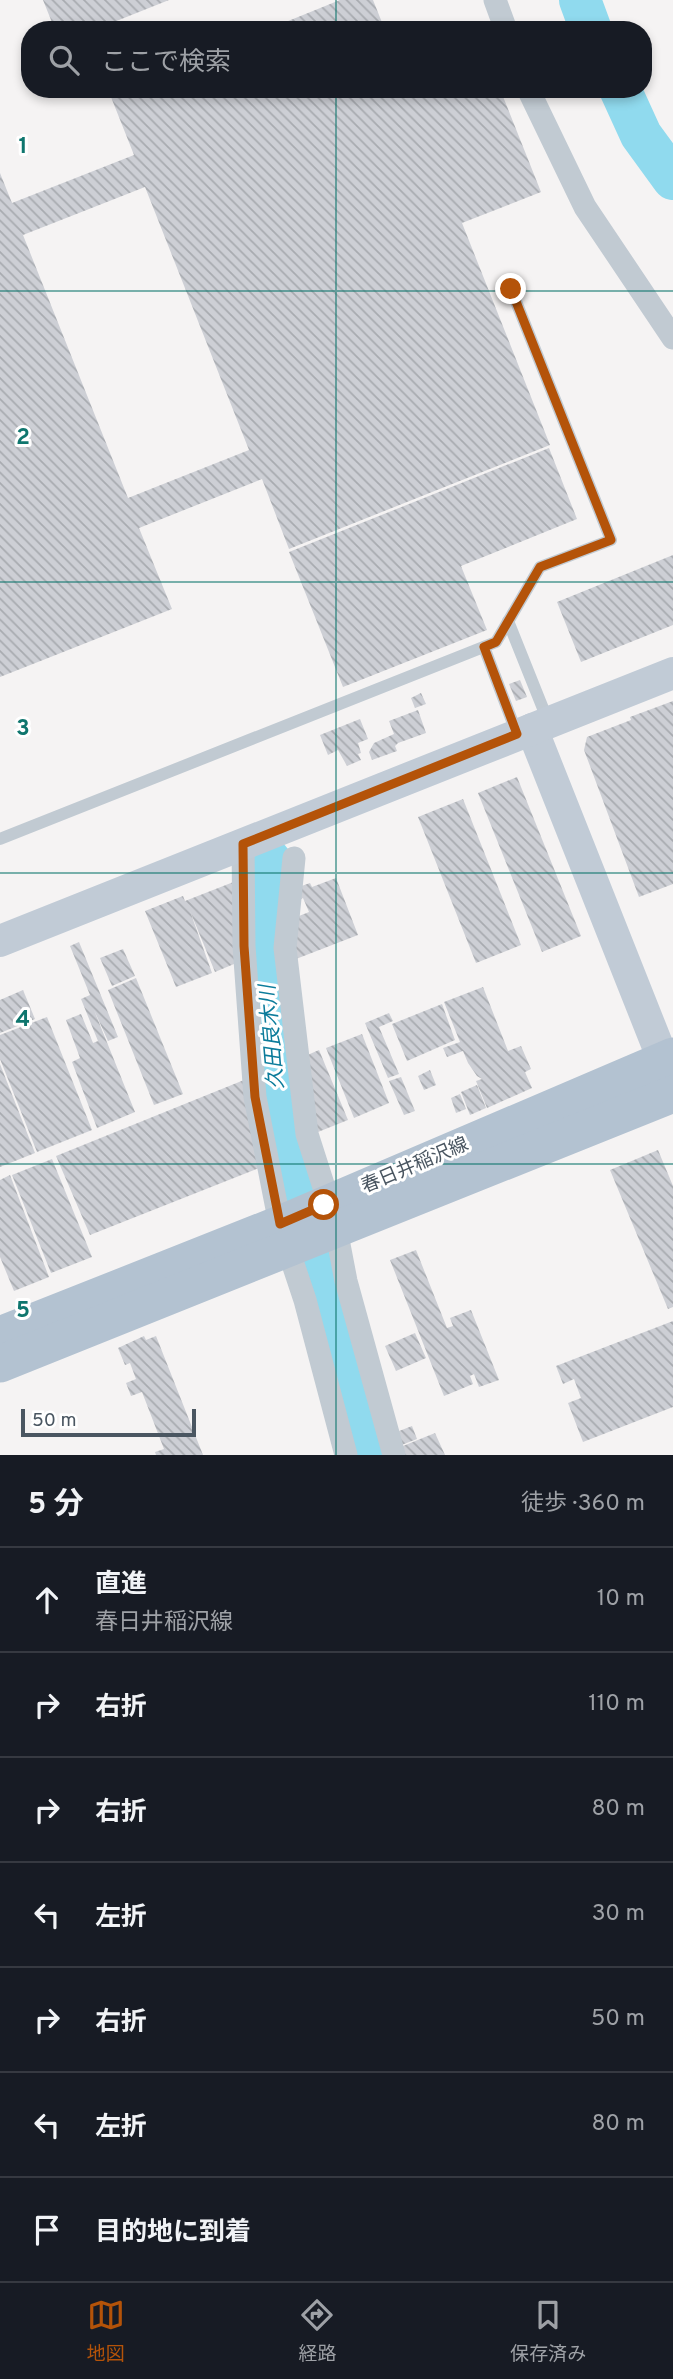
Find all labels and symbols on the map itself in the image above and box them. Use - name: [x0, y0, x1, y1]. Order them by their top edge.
- text: 1: [18, 133, 28, 162]
- route end: [495, 273, 526, 304]
- text: 2: [16, 424, 30, 453]
- text: 3: [16, 715, 30, 744]
- water label: 久田良木川: [255, 982, 291, 1090]
- text: 4: [16, 1006, 30, 1035]
- street label: 春日井稲沢線: [358, 1133, 472, 1199]
- route start: [308, 1189, 339, 1220]
- text: 5: [16, 1297, 30, 1326]
- scale bar: [21, 1406, 196, 1438]

